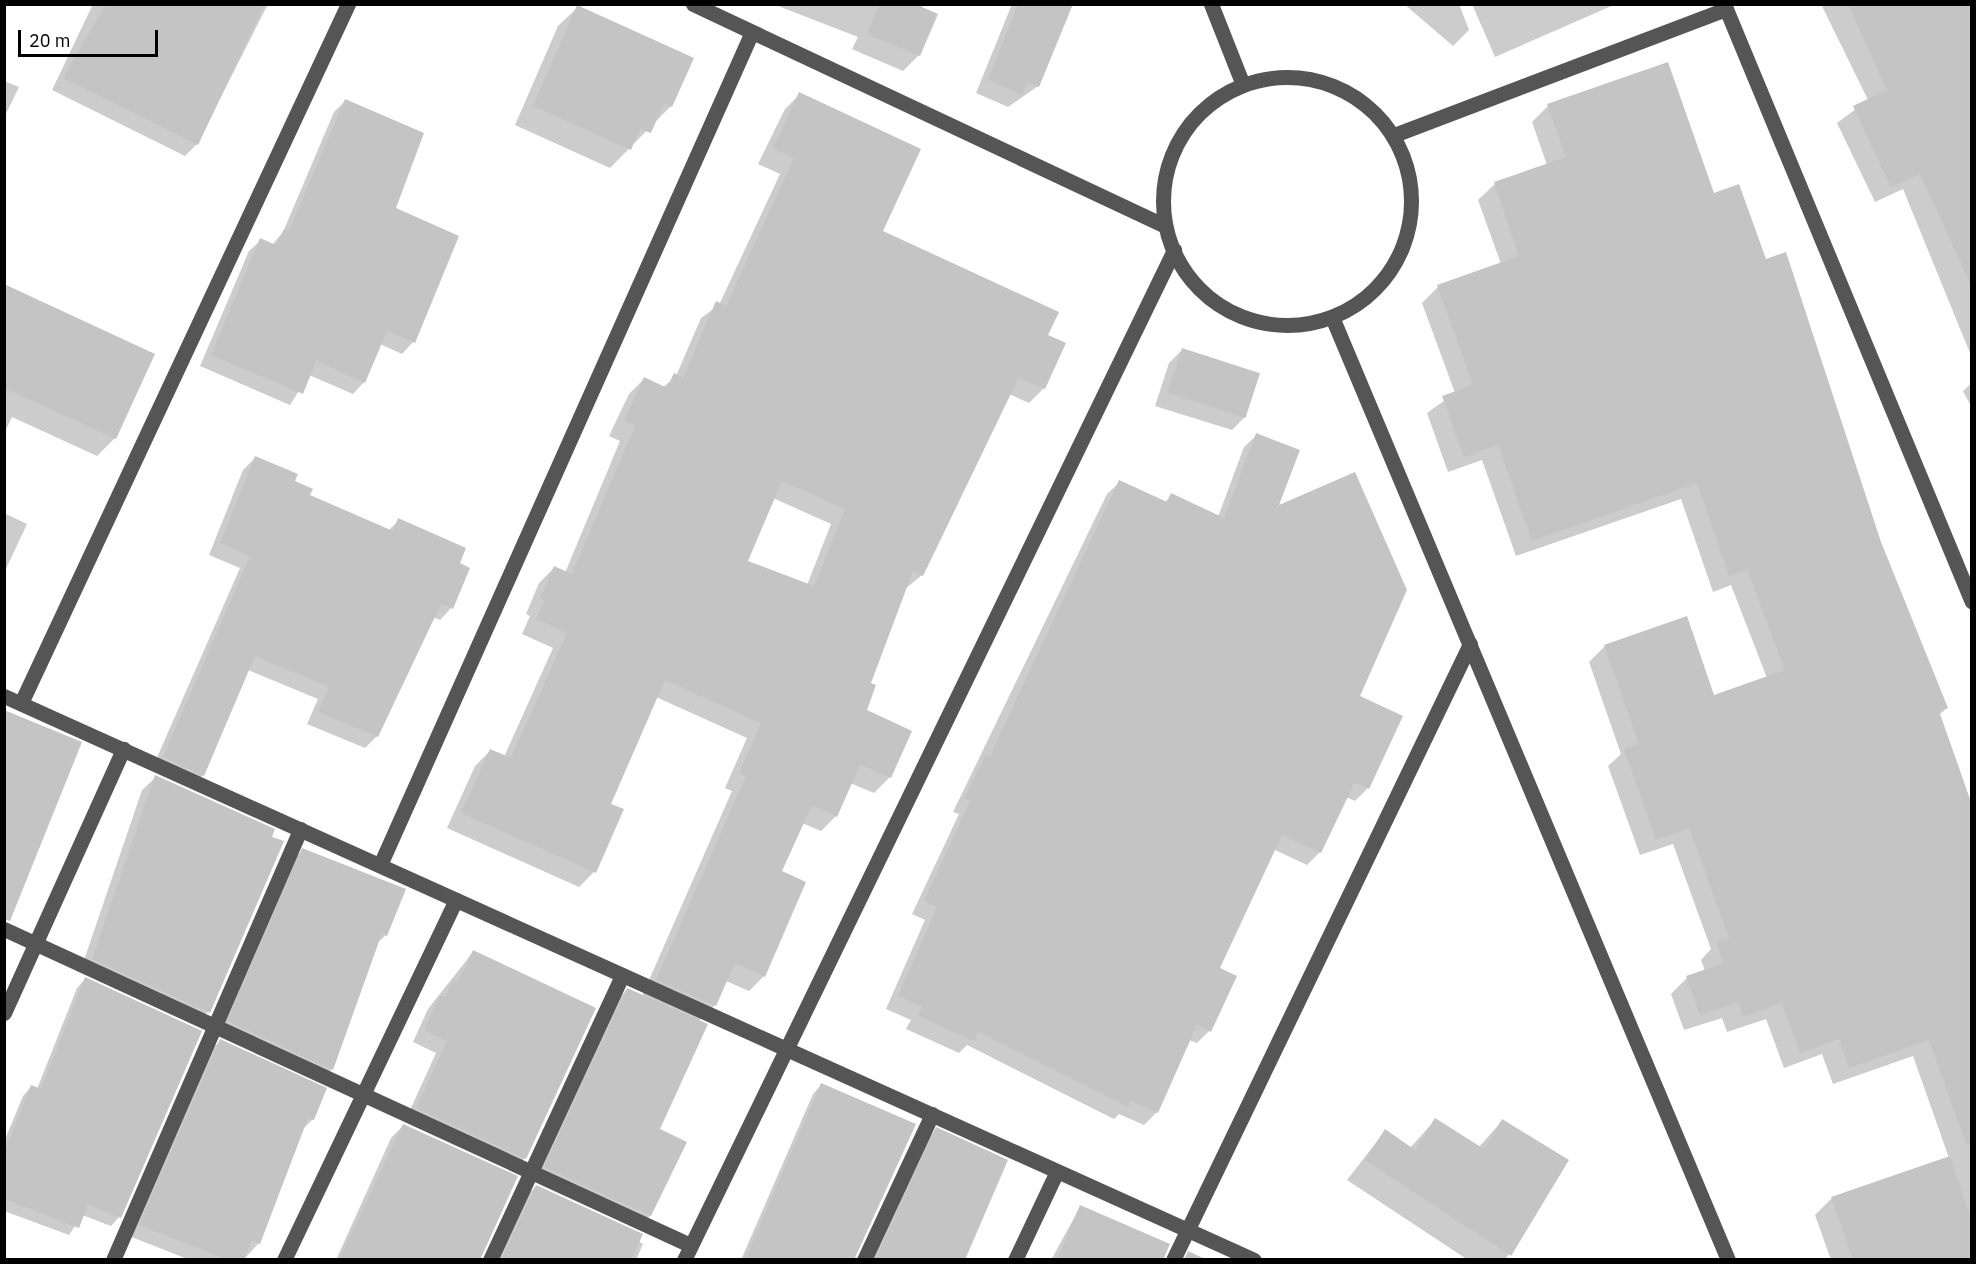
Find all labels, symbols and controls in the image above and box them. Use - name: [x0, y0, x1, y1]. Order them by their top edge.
- scale bar: [21, 18, 160, 56]
- text: 20 m: [29, 29, 71, 52]

